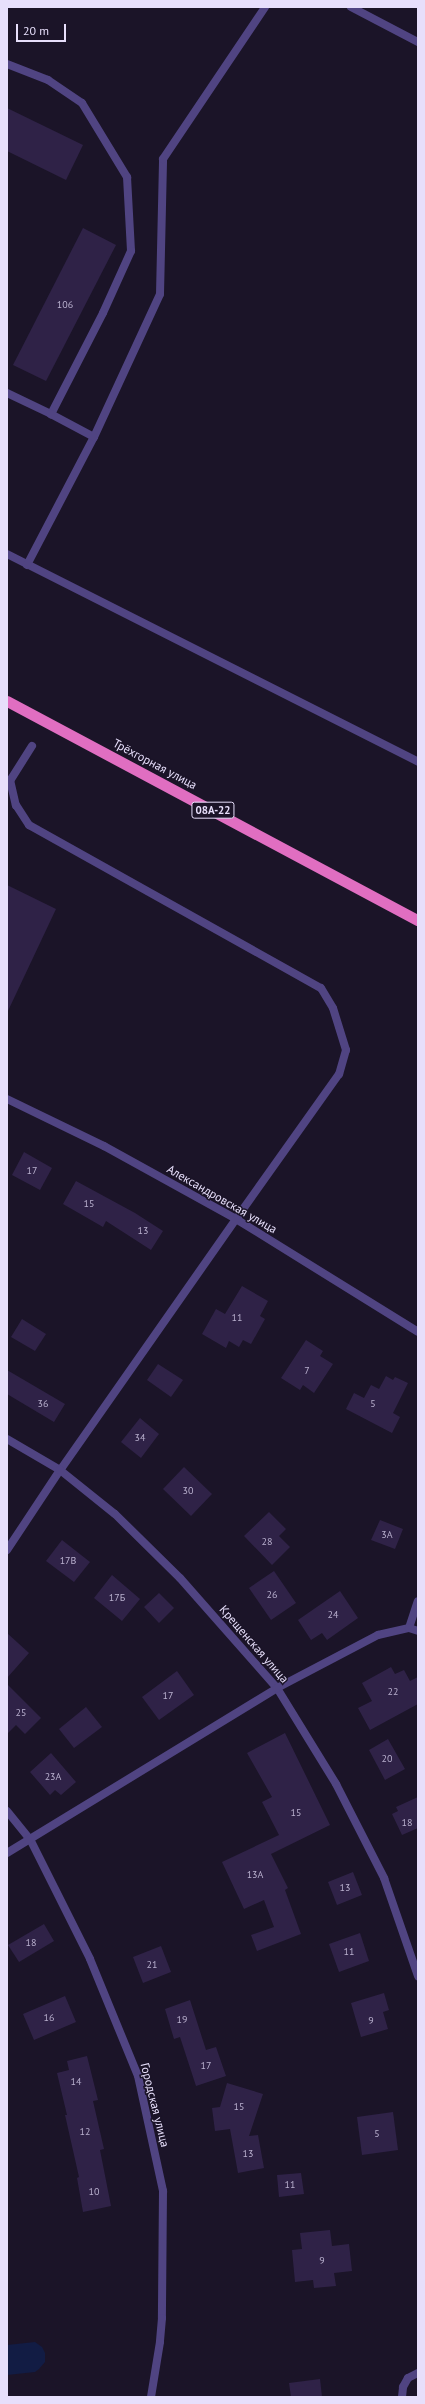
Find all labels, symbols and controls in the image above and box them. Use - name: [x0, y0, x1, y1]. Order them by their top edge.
- scale bar: [18, 16, 68, 42]
- text: 20 m: [23, 23, 49, 38]
- house number: 106: [57, 299, 73, 311]
- street label: Трёхгорная улица: [111, 736, 199, 792]
- road number: 08А-22: [191, 801, 235, 819]
- street label: Александровская улица: [165, 1162, 279, 1236]
- house number: 17: [27, 1165, 37, 1177]
- house number: 15: [84, 1198, 94, 1210]
- house number: 13: [138, 1225, 148, 1237]
- house number: 11: [232, 1312, 242, 1324]
- house number: 7: [304, 1365, 310, 1377]
- house number: 36: [38, 1398, 48, 1410]
- house number: 5: [370, 1398, 376, 1410]
- house number: 34: [135, 1432, 145, 1444]
- house number: 30: [183, 1485, 193, 1497]
- house number: 3А: [381, 1529, 393, 1541]
- house number: 28: [262, 1536, 272, 1548]
- house number: 17В: [60, 1555, 76, 1567]
- house number: 26: [267, 1589, 277, 1601]
- house number: 17Б: [109, 1592, 125, 1604]
- street label: Крещенская улица: [216, 1602, 292, 1686]
- house number: 24: [328, 1609, 338, 1621]
- house number: 22: [388, 1686, 398, 1698]
- house number: 17: [163, 1690, 173, 1702]
- house number: 25: [16, 1707, 26, 1719]
- house number: 20: [382, 1753, 392, 1765]
- house number: 23А: [45, 1771, 61, 1783]
- house number: 15: [291, 1807, 301, 1819]
- house number: 18: [402, 1817, 412, 1829]
- house number: 13А: [247, 1869, 263, 1881]
- house number: 13: [340, 1882, 350, 1894]
- house number: 18: [26, 1937, 36, 1949]
- house number: 11: [344, 1946, 354, 1958]
- house number: 21: [147, 1959, 157, 1971]
- house number: 16: [44, 2012, 54, 2024]
- house number: 19: [177, 2014, 187, 2026]
- house number: 9: [368, 2015, 374, 2027]
- house number: 17: [201, 2060, 211, 2072]
- street label: Городская улица: [138, 2061, 172, 2149]
- house number: 14: [71, 2076, 81, 2088]
- house number: 15: [234, 2101, 244, 2113]
- house number: 12: [80, 2126, 90, 2138]
- house number: 5: [374, 2128, 380, 2140]
- house number: 13: [243, 2148, 253, 2160]
- house number: 11: [285, 2179, 295, 2191]
- house number: 10: [89, 2186, 99, 2198]
- house number: 9: [319, 2255, 325, 2267]

